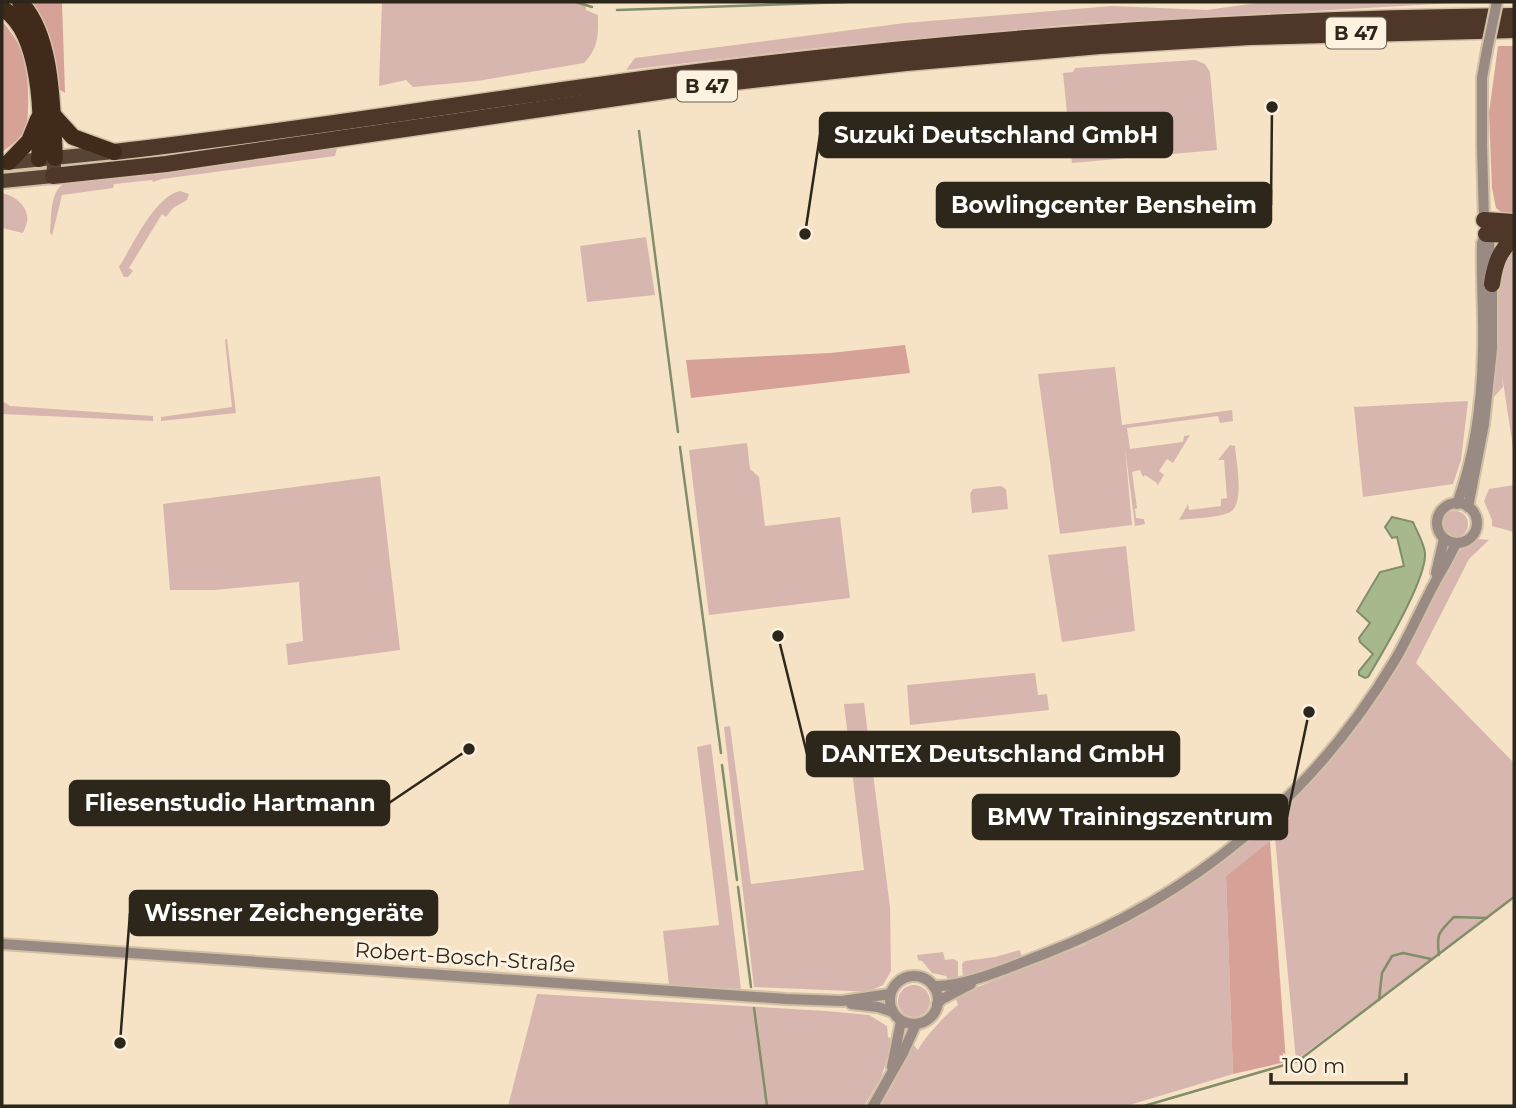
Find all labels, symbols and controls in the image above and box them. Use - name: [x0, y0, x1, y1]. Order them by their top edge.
- road number: B 47: [1326, 18, 1386, 48]
- road number: B 47: [677, 71, 737, 102]
- callout: Suzuki Deutschland GmbH: [820, 113, 1172, 157]
- text: Suzuki Deutschland GmbH: [834, 121, 1158, 149]
- callout: Bowlingcenter Bensheim: [937, 183, 1271, 227]
- text: Bowlingcenter Bensheim: [951, 191, 1257, 219]
- callout: DANTEX Deutschland GmbH: [807, 732, 1179, 776]
- text: DANTEX Deutschland GmbH: [821, 740, 1165, 768]
- callout: Fliesenstudio Hartmann: [70, 781, 389, 825]
- text: Fliesenstudio Hartmann: [84, 789, 376, 817]
- callout: BMW Trainingszentrum: [973, 795, 1287, 839]
- text: BMW Trainingszentrum: [987, 803, 1273, 831]
- callout: Wissner Zeichengeräte: [130, 891, 437, 935]
- text: Wissner Zeichengeräte: [144, 899, 424, 927]
- street label: Robert-Bosch-Straße: [354, 937, 576, 977]
- scale bar: [1271, 1042, 1406, 1086]
- text: 100 m: [1282, 1053, 1345, 1078]

